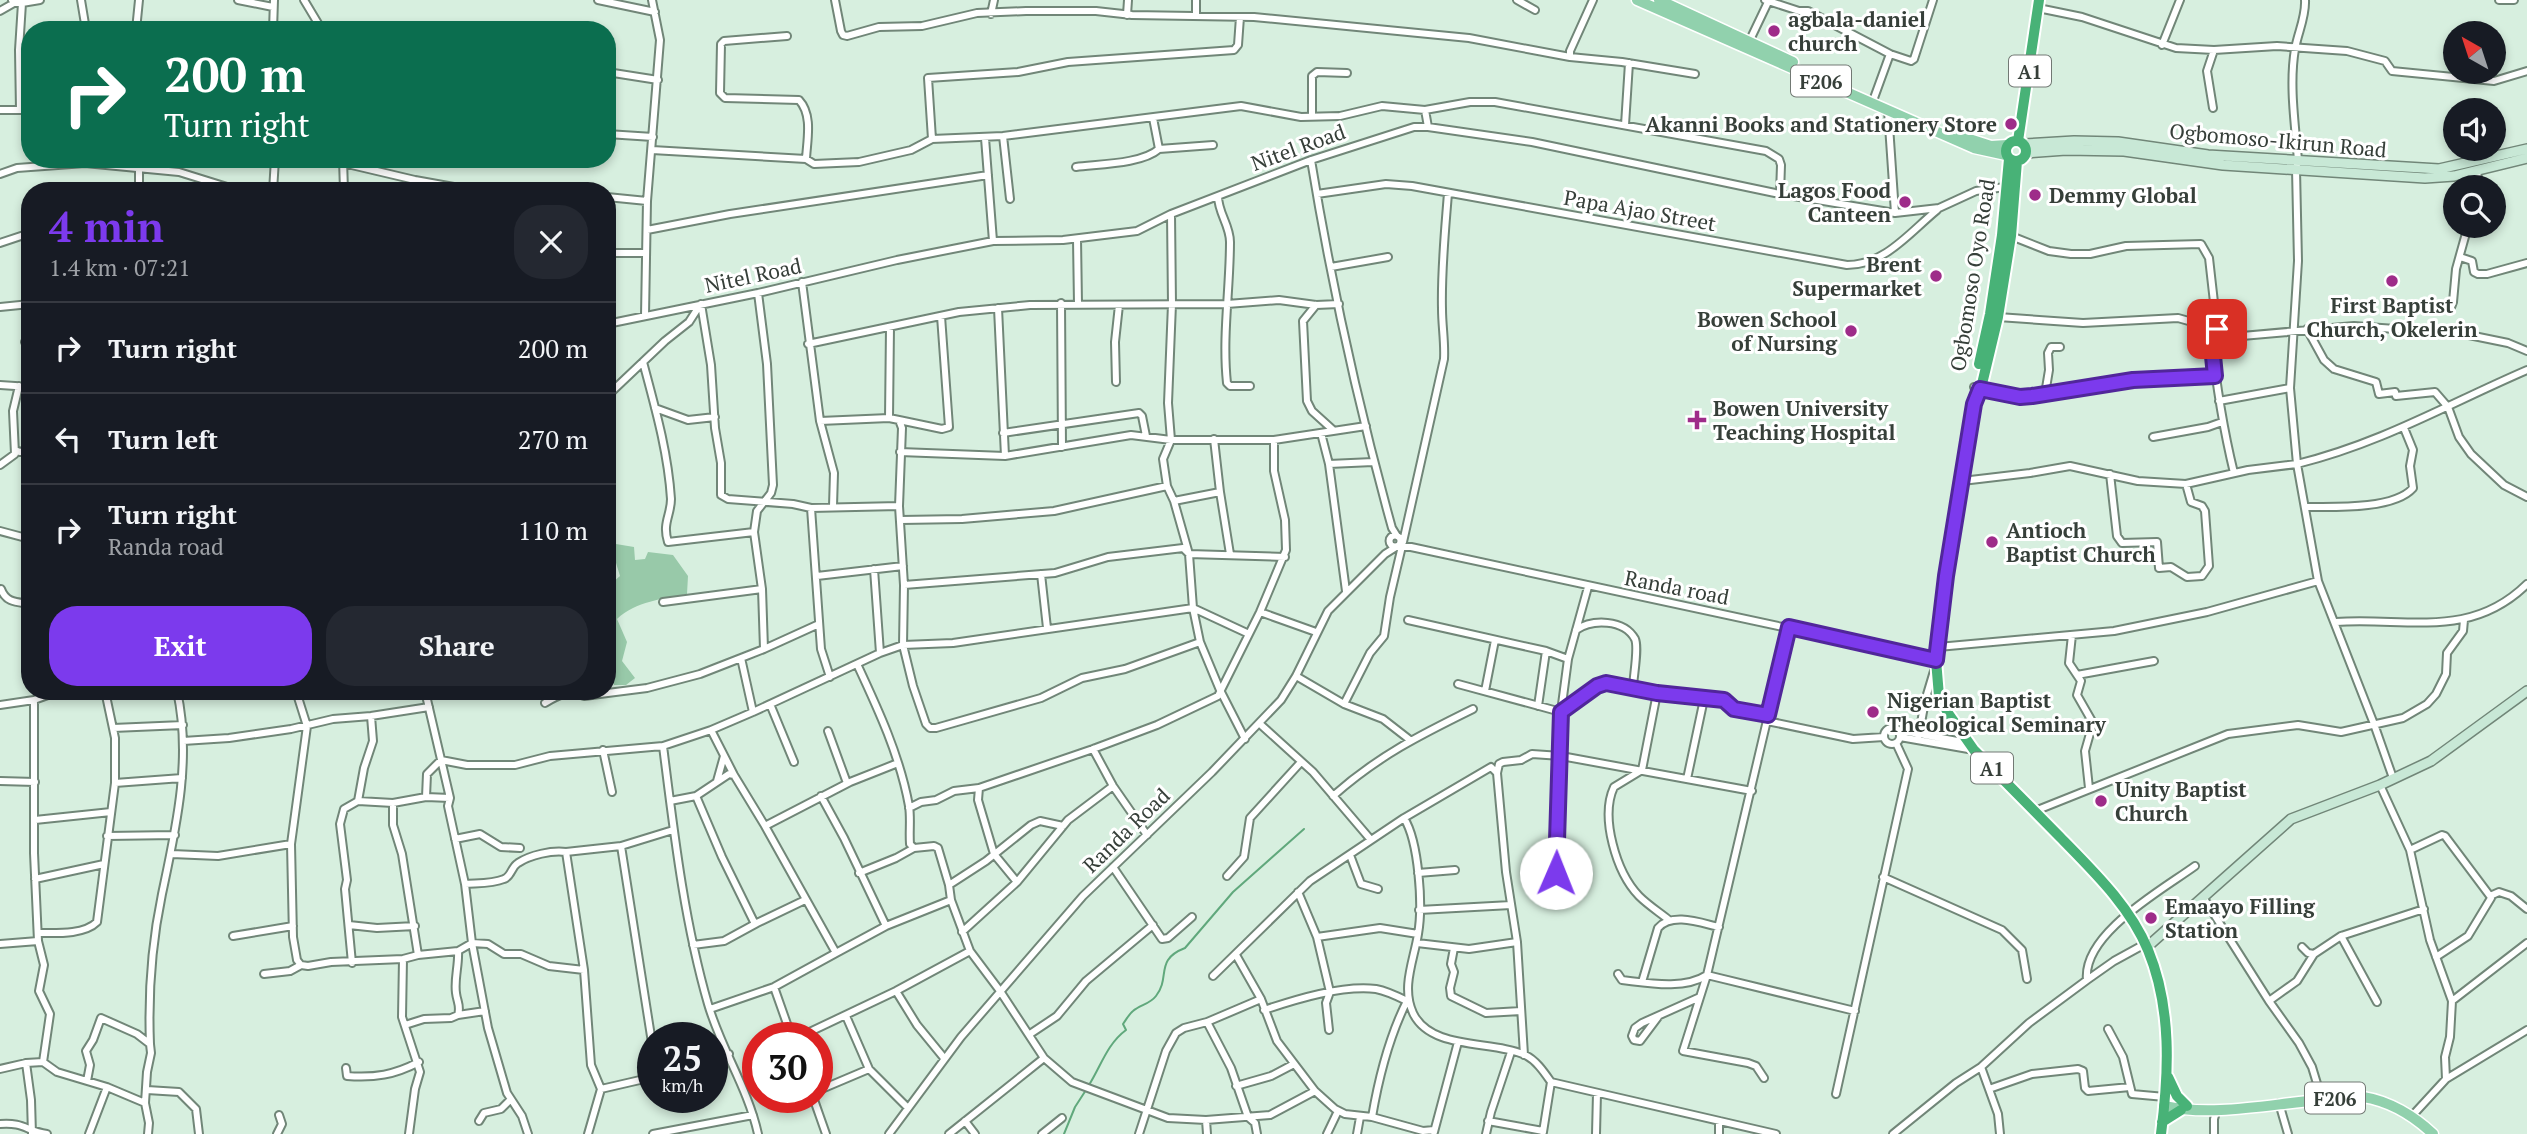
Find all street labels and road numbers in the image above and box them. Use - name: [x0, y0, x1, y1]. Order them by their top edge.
- road number: A1: [2009, 55, 2051, 86]
- road number: F206: [1791, 66, 1851, 96]
- street label: Nitel Road: [1247, 117, 1349, 177]
- street label: Ogbomoso-Ikirun Road: [2168, 117, 2388, 163]
- street label: Ogbomoso Oyo Road: [1943, 176, 2001, 373]
- street label: Papa Ajao Street: [1562, 183, 1718, 237]
- street label: Nitel Road: [702, 251, 804, 299]
- street label: Randa road: [1622, 563, 1732, 611]
- road number: A1: [1971, 752, 2013, 783]
- street label: Randa Road: [1076, 781, 1176, 879]
- road number: F206: [2305, 1082, 2365, 1114]

